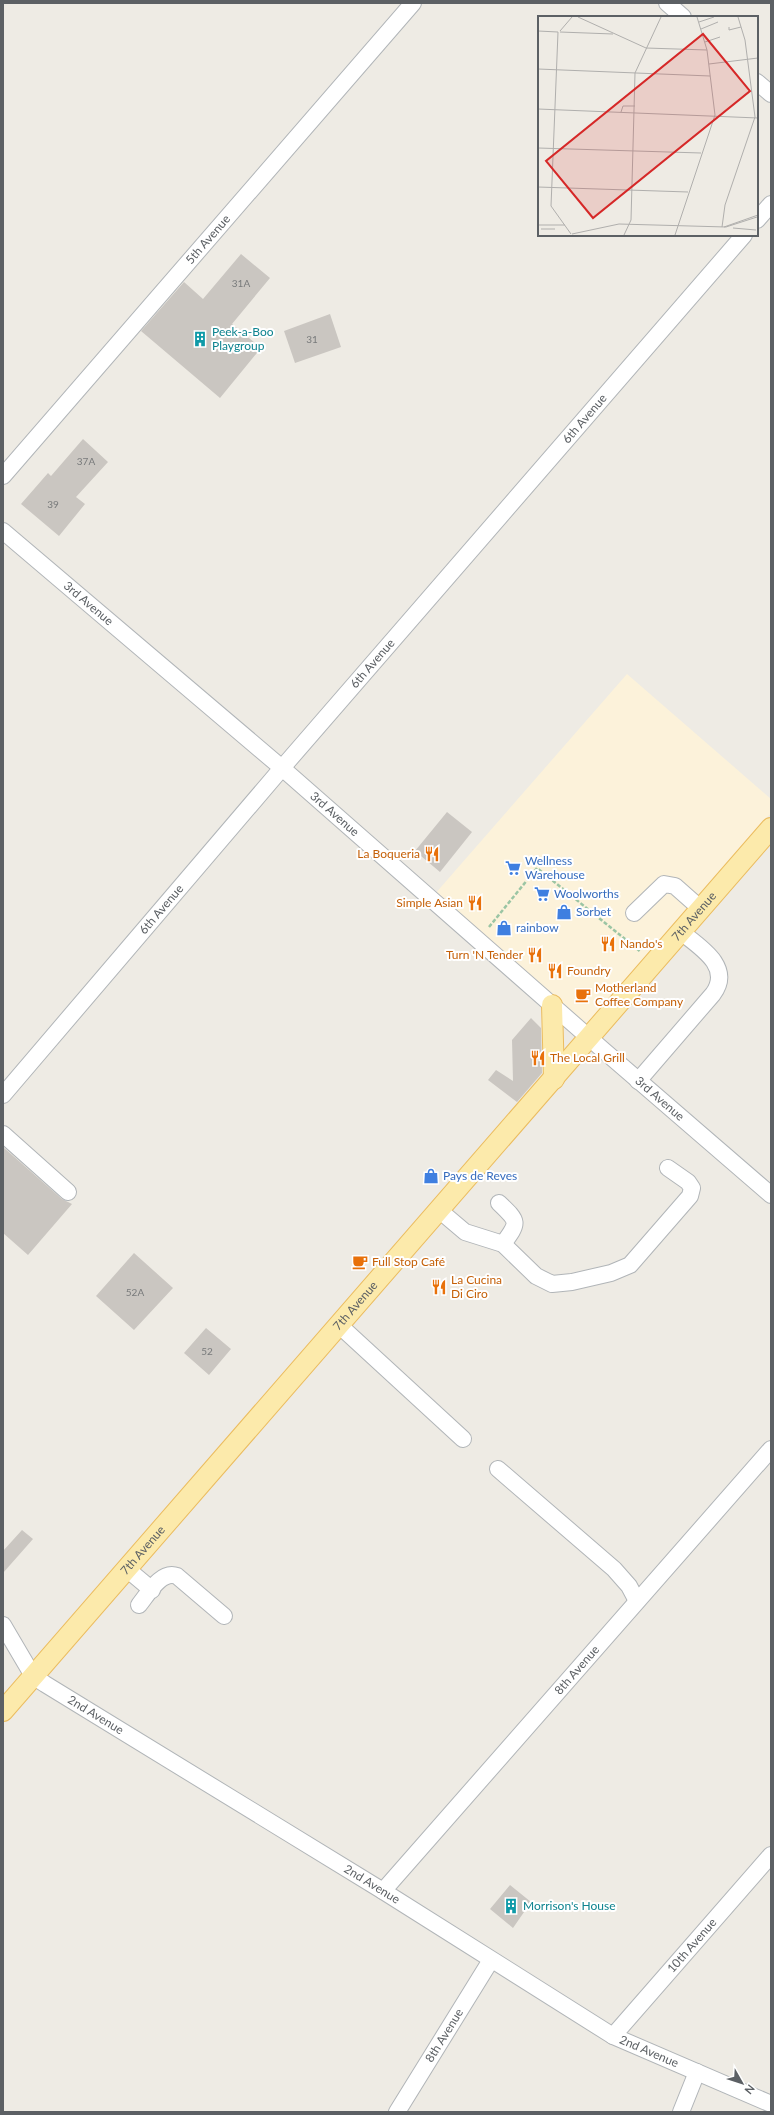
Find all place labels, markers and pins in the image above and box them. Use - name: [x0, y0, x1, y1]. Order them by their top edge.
- place label: Peek-a-Boo Playgroup: [212, 324, 274, 353]
- building icon: Peek-a-Boo Playgroup: [191, 330, 209, 348]
- restaurant icon: La Boqueria: [423, 845, 441, 863]
- place label: La Boqueria: [357, 846, 420, 861]
- place label: Wellness Warehouse: [525, 853, 585, 882]
- supermarket icon: Wellness Warehouse: [504, 859, 522, 877]
- supermarket icon: Woolworths: [533, 885, 551, 903]
- place label: Woolworths: [554, 886, 619, 901]
- restaurant icon: Simple Asian: [466, 894, 484, 912]
- place label: Simple Asian: [396, 895, 463, 910]
- shop icon: Sorbet: [555, 903, 573, 921]
- place label: Sorbet: [576, 904, 612, 919]
- shop icon: rainbow: [495, 919, 513, 937]
- place label: rainbow: [516, 920, 559, 935]
- restaurant icon: Nando's: [599, 935, 617, 953]
- place label: Nando's: [620, 936, 662, 951]
- restaurant icon: Turn 'N Tender: [526, 946, 544, 964]
- place label: Turn 'N Tender: [446, 947, 524, 962]
- restaurant icon: Foundry: [546, 962, 564, 980]
- place label: Foundry: [567, 963, 612, 978]
- place label: Motherland Coffee Company: [595, 980, 684, 1009]
- cafe icon: Motherland Coffee Company: [574, 986, 592, 1004]
- restaurant icon: The Local Grill: [529, 1049, 547, 1067]
- place label: The Local Grill: [550, 1050, 625, 1065]
- shop icon: Pays de Reves: [422, 1167, 440, 1185]
- place label: Pays de Reves: [443, 1168, 517, 1183]
- cafe icon: Full Stop Café: [351, 1253, 369, 1271]
- place label: Full Stop Café: [372, 1254, 445, 1269]
- place label: La Cucina Di Ciro: [451, 1272, 502, 1301]
- restaurant icon: La Cucina Di Ciro: [430, 1278, 448, 1296]
- building icon: Morrison's House: [502, 1897, 520, 1915]
- place label: Morrison's House: [523, 1898, 616, 1913]

